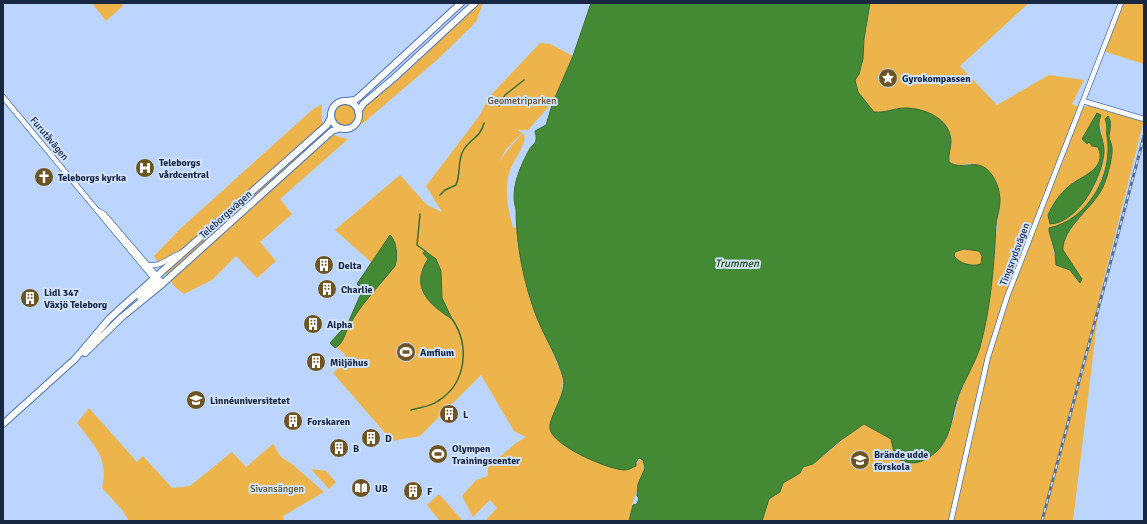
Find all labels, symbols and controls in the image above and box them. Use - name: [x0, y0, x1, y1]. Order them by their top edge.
- place icon: Gyrokompassen: [877, 67, 899, 89]
- place label: Gyrokompassen: [902, 73, 971, 85]
- park label: Geometriparken: [487, 95, 557, 107]
- street label: Furutåvägen: [28, 114, 71, 163]
- hospital icon: Teleborgs vårdcentral: [134, 157, 156, 179]
- place label: Teleborgs vårdcentral: [158, 157, 209, 181]
- church icon: Teleborgs kyrka: [33, 166, 55, 188]
- place label: Teleborgs kyrka: [58, 172, 126, 184]
- street label: Teleborgsvägen: [197, 188, 254, 241]
- street label: Tingsrydsvägen: [997, 221, 1032, 287]
- building icon: Delta: [313, 254, 335, 276]
- water label: Trummen: [715, 257, 760, 270]
- place label: Delta: [338, 260, 362, 272]
- building icon: Charlie: [316, 278, 338, 300]
- place label: Charlie: [341, 284, 373, 296]
- building icon: Lidl 347 Växjö Teleborg: [19, 287, 41, 309]
- place label: Lidl 347 Växjö Teleborg: [44, 287, 108, 311]
- building icon: Alpha: [302, 313, 324, 335]
- place label: Alpha: [327, 319, 352, 331]
- sports icon: Amfium: [395, 341, 417, 363]
- place label: Amfium: [420, 347, 454, 359]
- building icon: Miljöhus: [305, 351, 327, 373]
- place label: Miljöhus: [330, 357, 369, 369]
- school or university icon: Linnéuniversitetet: [185, 389, 207, 411]
- place label: Linnéuniversitetet: [210, 395, 290, 407]
- building icon: L: [438, 403, 460, 425]
- place label: L: [463, 409, 469, 421]
- building icon: Forskaren: [282, 410, 304, 432]
- place label: Forskaren: [307, 416, 351, 428]
- building icon: D: [360, 427, 382, 449]
- place label: D: [385, 433, 392, 445]
- building icon: B: [328, 437, 350, 459]
- place label: B: [353, 443, 359, 455]
- sports icon: Olympen Trainingscenter: [427, 443, 449, 465]
- place label: Olympen Trainingscenter: [452, 443, 520, 467]
- school or university icon: Brände udde förskola: [849, 449, 871, 471]
- place label: Brände udde förskola: [873, 449, 928, 473]
- library icon: UB: [350, 477, 372, 499]
- building icon: F: [402, 480, 424, 502]
- park label: Sivansängen: [250, 483, 304, 495]
- place label: UB: [375, 483, 388, 495]
- place label: F: [427, 486, 433, 498]

